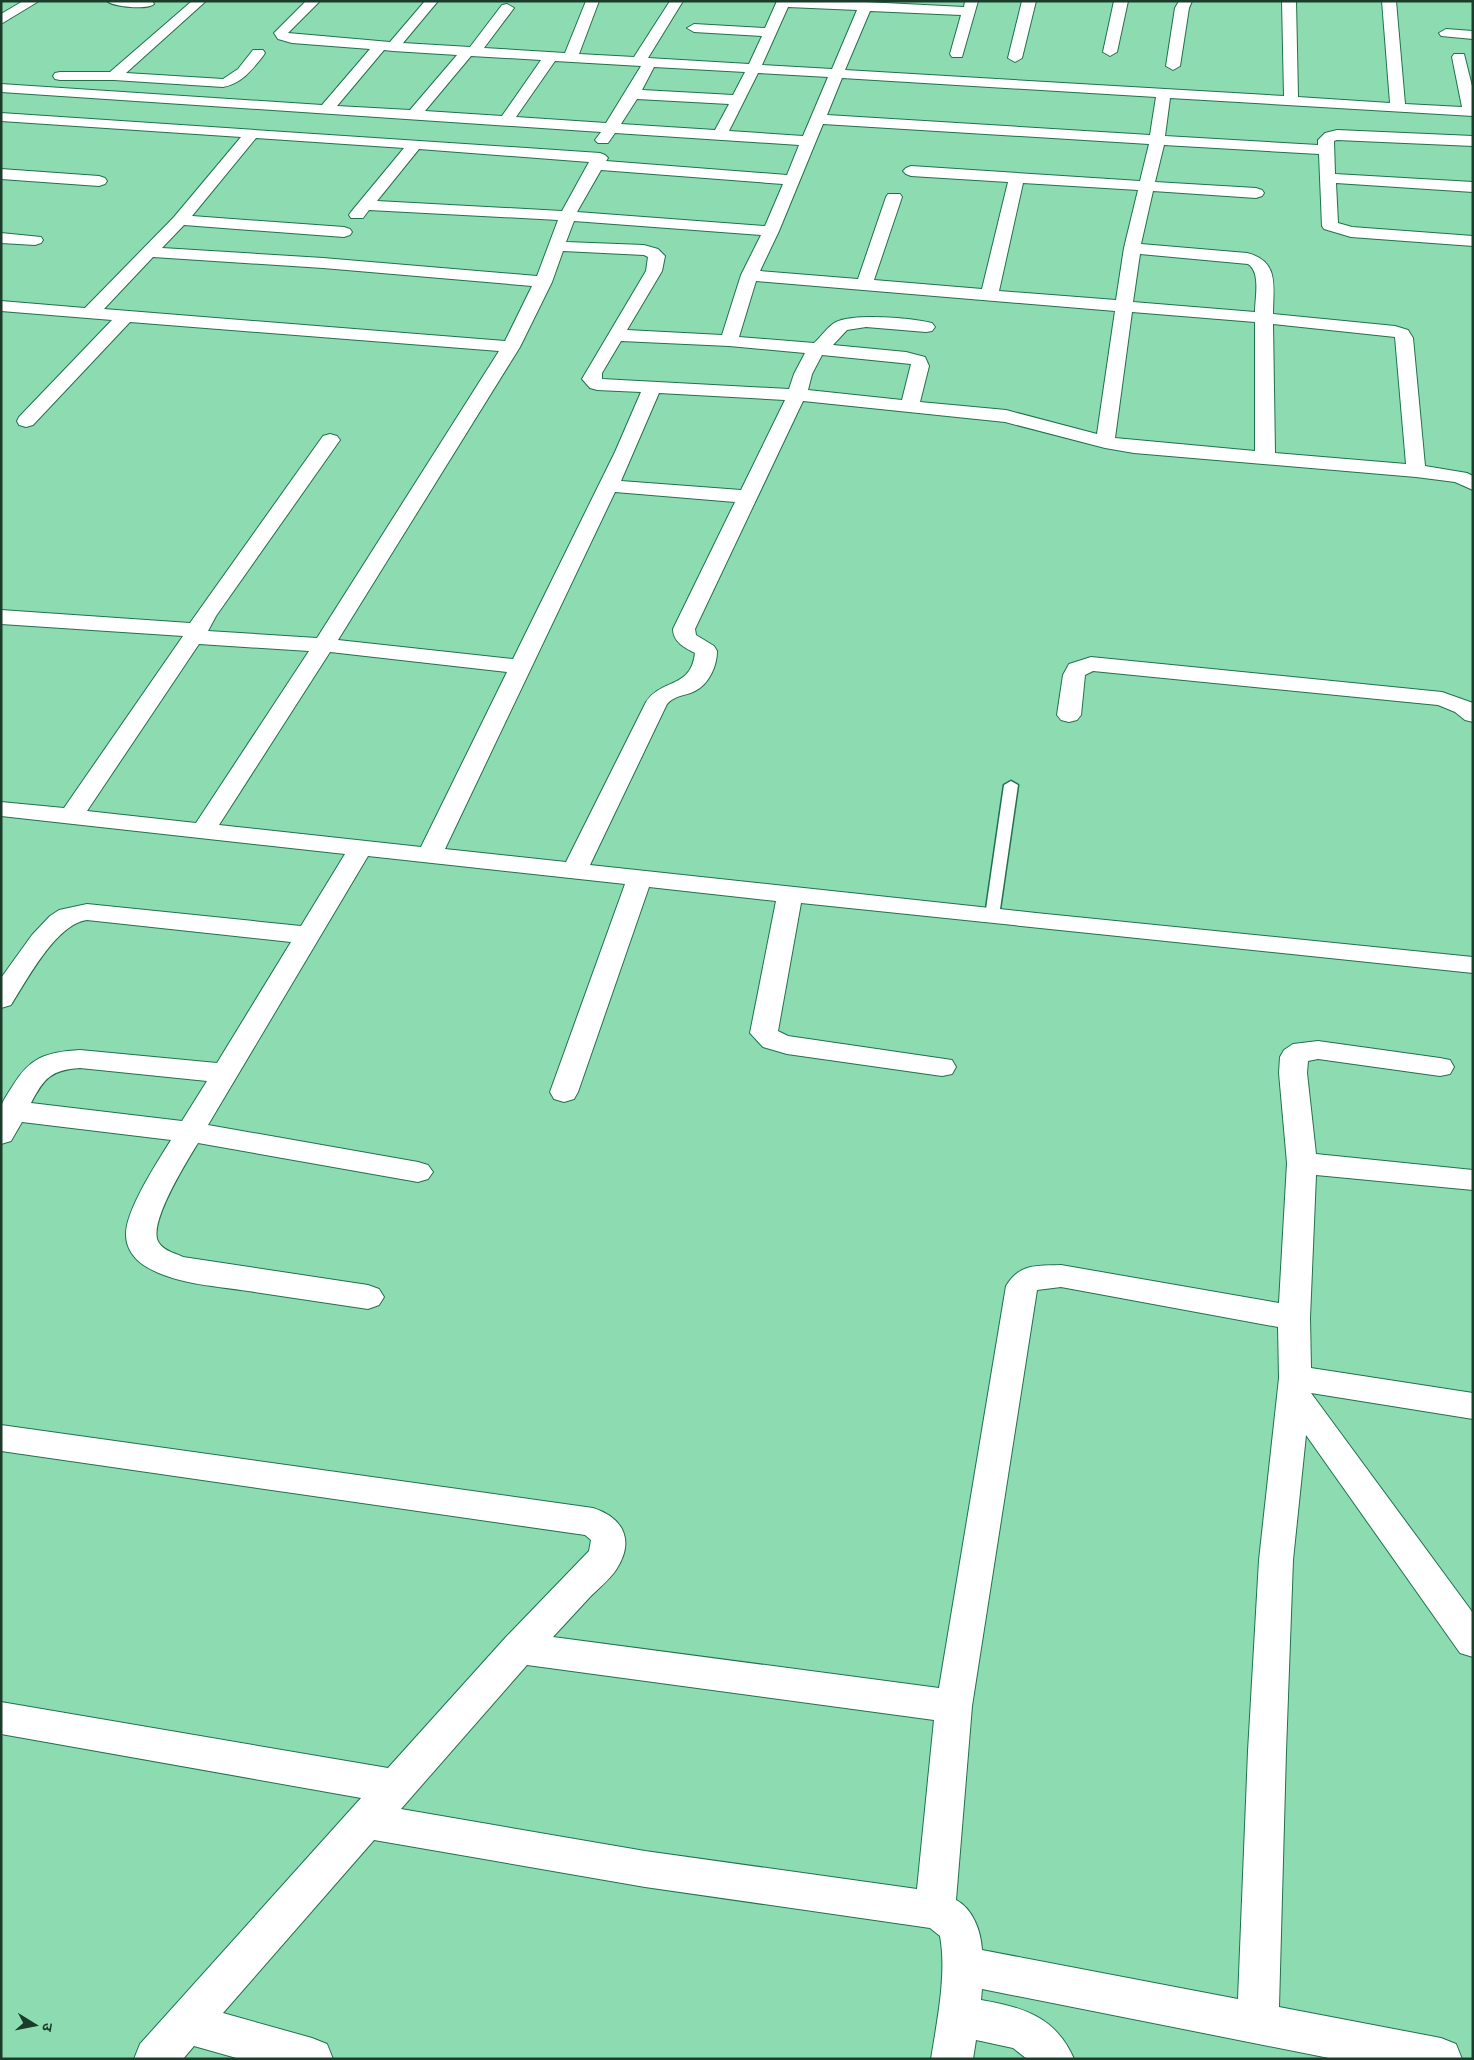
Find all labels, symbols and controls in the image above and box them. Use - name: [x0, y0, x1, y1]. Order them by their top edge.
- north arrow: [10, 2000, 60, 2050]
- text: उ: [39, 2022, 57, 2034]

